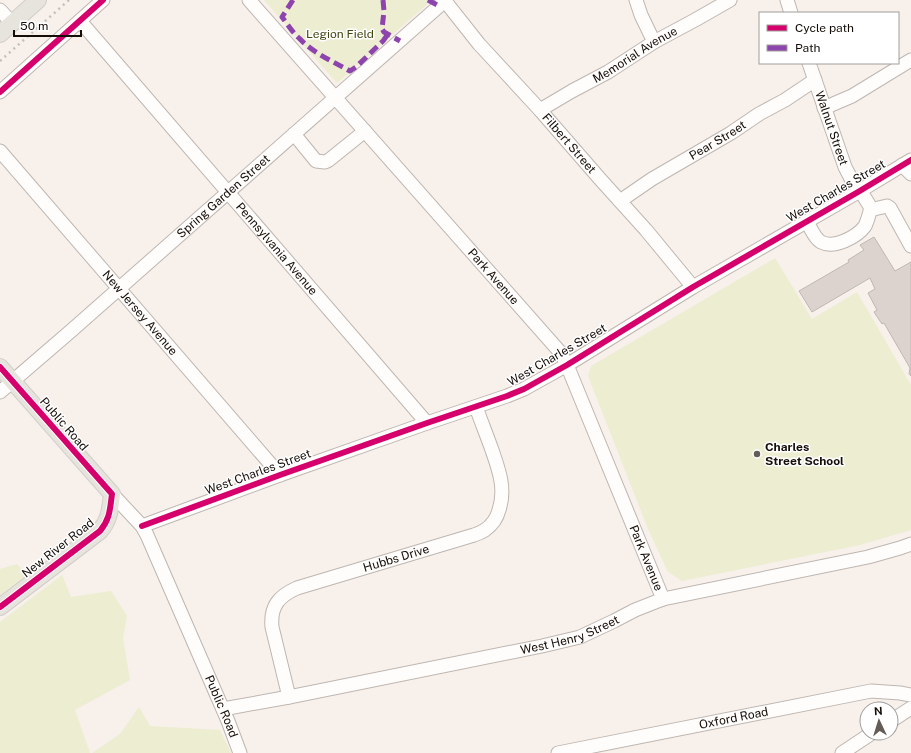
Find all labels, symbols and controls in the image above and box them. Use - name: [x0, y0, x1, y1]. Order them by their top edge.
- scale bar: [14, 12, 81, 38]
- legend: [759, 12, 899, 64]
- text: 50 m: [20, 19, 48, 33]
- text: Cycle path: [795, 21, 854, 35]
- street label: Memorial Avenue: [590, 24, 680, 86]
- park label: Legion Field: [306, 27, 374, 41]
- text: Path: [795, 41, 821, 55]
- street label: Walnut Street: [812, 89, 851, 168]
- street label: Filbert Street: [539, 111, 599, 177]
- street label: Pear Street: [687, 118, 749, 163]
- street label: Spring Garden Street: [174, 151, 273, 241]
- street label: West Charles Street: [784, 157, 888, 225]
- street label: Pennsylvania Avenue: [233, 200, 320, 298]
- street label: Park Avenue: [465, 246, 522, 307]
- street label: New Jersey Avenue: [100, 268, 180, 358]
- street label: West Charles Street: [505, 321, 609, 389]
- street label: Public Road: [37, 394, 91, 454]
- place label: Charles Street School: [765, 440, 844, 468]
- street label: West Charles Street: [203, 446, 313, 498]
- marker: Charles Street School: [752, 449, 762, 459]
- street label: New River Road: [19, 515, 97, 581]
- street label: Park Avenue: [626, 523, 666, 593]
- street label: Hubbs Drive: [361, 542, 431, 575]
- street label: West Henry Street: [519, 612, 622, 657]
- street label: Public Road: [202, 673, 241, 739]
- north arrow: [859, 701, 899, 741]
- street label: Oxford Road: [698, 705, 769, 732]
- text: N: [874, 705, 883, 717]

